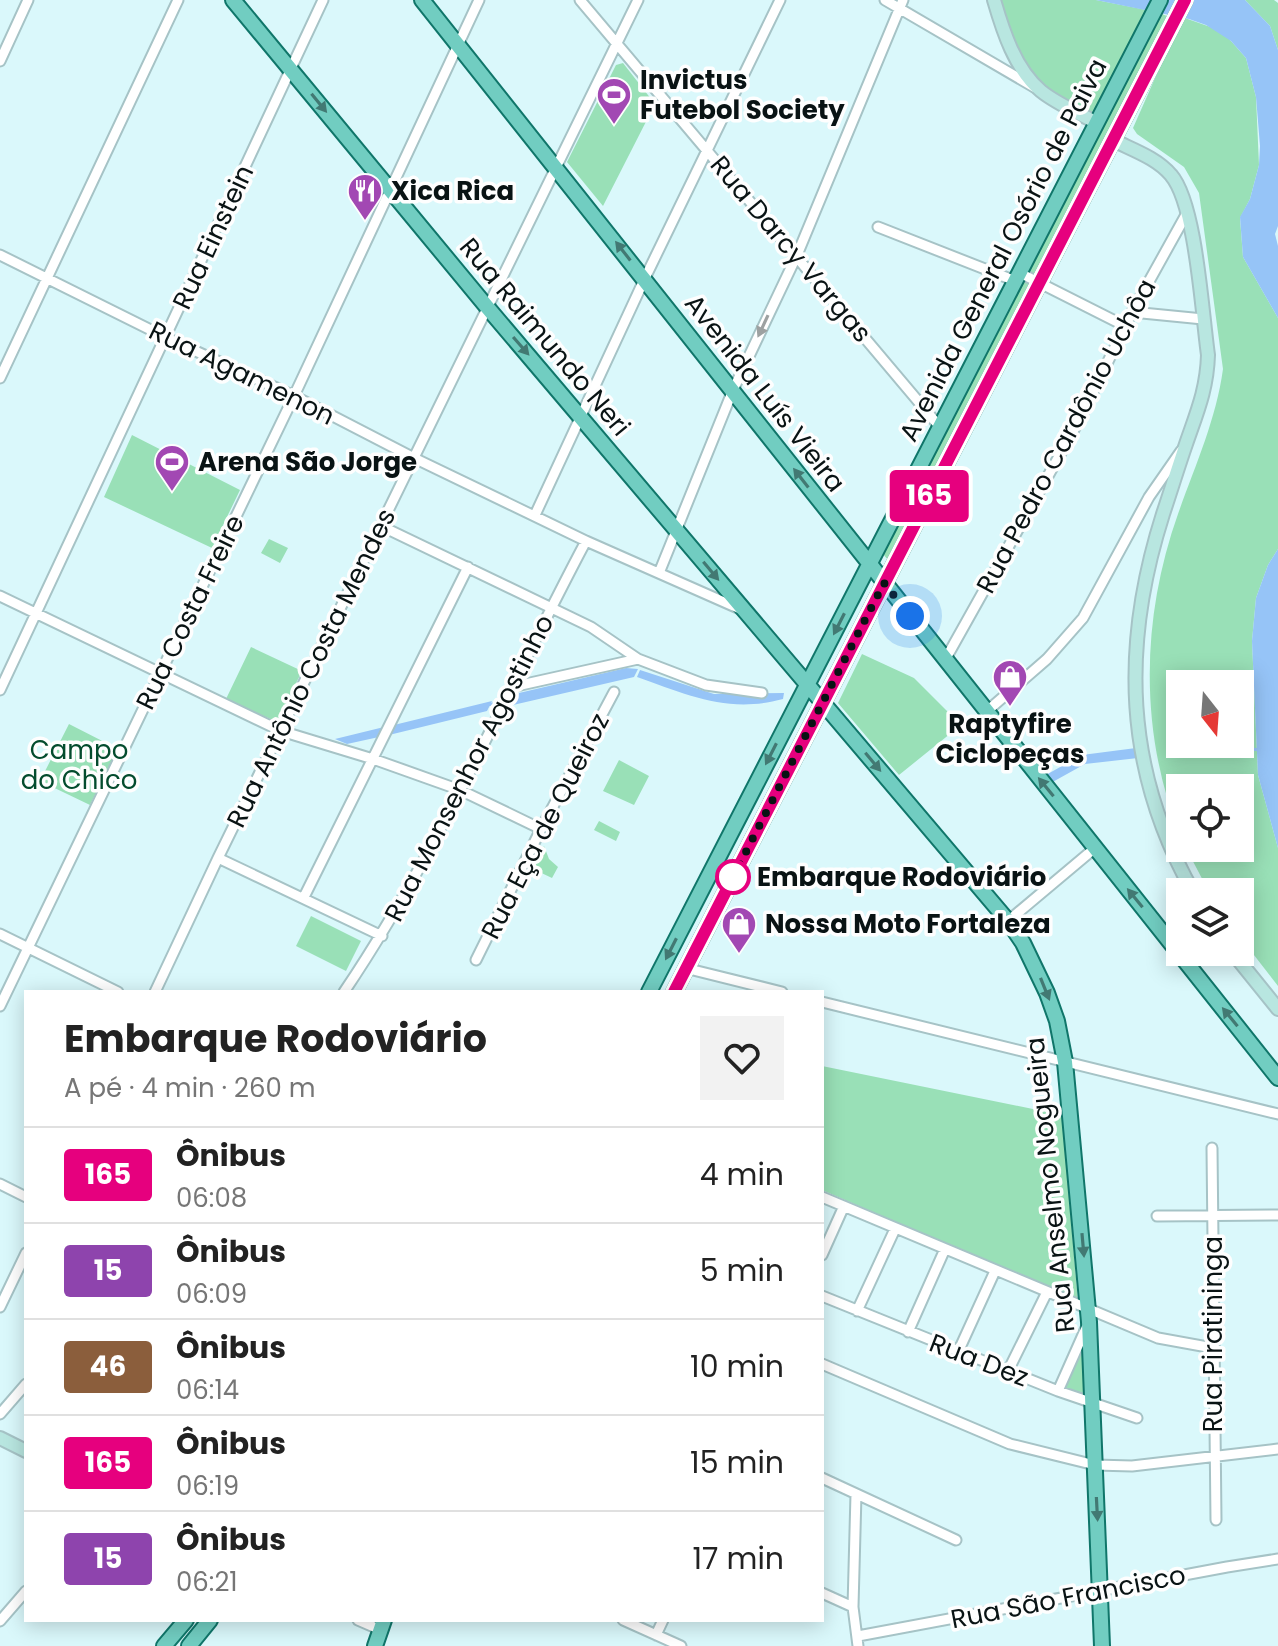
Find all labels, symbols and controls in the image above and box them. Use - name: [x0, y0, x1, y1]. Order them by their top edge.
- street label: Avenida General Osório de Paiva: [890, 52, 1116, 448]
- place label: Invictus Futebol Society: [640, 62, 845, 128]
- sports icon: Invictus Futebol Society: [595, 76, 633, 126]
- one-way arrow: [310, 93, 327, 113]
- street label: Rua Darcy Vargas: [702, 148, 880, 350]
- street label: Rua Einstein: [164, 159, 262, 315]
- restaurant icon: Xica Rica: [346, 172, 384, 222]
- place label: Xica Rica: [391, 173, 514, 209]
- street label: Rua Raimundo Neri: [451, 230, 639, 444]
- one-way arrow: [616, 241, 632, 261]
- street label: Rua Pedro Cardônio Uchôa: [968, 272, 1164, 600]
- street label: Avenida Luís Vieira: [676, 287, 854, 499]
- street label: Rua Agamenon: [143, 312, 341, 434]
- one-way arrow: [756, 314, 770, 337]
- one-way arrow: [512, 336, 529, 356]
- sports icon: Arena São Jorge: [153, 443, 191, 493]
- place label: Arena São Jorge: [198, 444, 417, 480]
- one-way arrow: [793, 468, 809, 488]
- line badge: 165: [883, 470, 975, 522]
- text: 165: [906, 476, 952, 515]
- street label: Rua Antônio Costa Mendes: [218, 503, 404, 833]
- street label: Rua Costa Freire: [127, 509, 253, 715]
- one-way arrow: [702, 561, 719, 581]
- your location: [890, 596, 930, 636]
- street label: Rua Monsenhor Agostinho: [376, 608, 562, 928]
- one-way arrow: [832, 613, 845, 636]
- shop icon: Raptyfire Ciclopeças: [991, 658, 1029, 708]
- north arrow: [1166, 670, 1254, 758]
- map controls: [1166, 670, 1254, 966]
- place label: Raptyfire Ciclopeças: [935, 706, 1085, 772]
- street label: Rua Eça de Queiroz: [472, 707, 618, 945]
- park label: Campo do Chico: [21, 732, 137, 798]
- one-way arrow: [764, 743, 777, 766]
- one-way arrow: [864, 752, 881, 772]
- button: locate: [1166, 774, 1254, 862]
- one-way arrow: [1038, 777, 1055, 797]
- place label: Embarque Rodoviário: [757, 859, 1046, 895]
- marker: Embarque Rodoviário: [716, 860, 750, 894]
- button: layers: [1166, 878, 1254, 966]
- one-way arrow: [1128, 888, 1144, 908]
- shop icon: Nossa Moto Fortaleza: [720, 905, 758, 955]
- place label: Nossa Moto Fortaleza: [765, 906, 1051, 942]
- one-way arrow: [665, 938, 678, 961]
- one-way arrow: [1039, 977, 1052, 1001]
- one-way arrow: [1222, 1007, 1239, 1027]
- text: Embarque Rodoviário: [64, 1012, 487, 1065]
- button: heart: [700, 1016, 784, 1100]
- street label: Rua Anselmo Nogueira: [1017, 1036, 1083, 1334]
- text: A pé · 4 min · 260 m: [64, 1070, 316, 1106]
- text: Ônibus: [176, 1134, 286, 1177]
- text: 4 min: [700, 1153, 784, 1196]
- text: 165: [85, 1155, 131, 1194]
- text: 06:08: [176, 1180, 247, 1216]
- text: Ônibus: [176, 1230, 286, 1273]
- one-way arrow: [1077, 1233, 1090, 1258]
- street label: Rua Piratininga: [1195, 1236, 1231, 1432]
- text: 5 min: [700, 1249, 784, 1292]
- text: 15: [94, 1251, 122, 1290]
- text: 06:09: [176, 1276, 247, 1312]
- street label: Rua Dez: [924, 1325, 1034, 1395]
- text: Ônibus: [176, 1326, 286, 1369]
- text: 10 min: [690, 1345, 784, 1388]
- text: 46: [90, 1347, 126, 1386]
- text: 06:14: [176, 1372, 239, 1408]
- text: Ônibus: [176, 1422, 286, 1465]
- text: 15 min: [690, 1441, 784, 1484]
- text: 165: [85, 1443, 131, 1482]
- text: 06:19: [176, 1468, 239, 1504]
- one-way arrow: [1091, 1497, 1104, 1522]
- text: Ônibus: [176, 1518, 286, 1561]
- text: 17 min: [693, 1537, 784, 1580]
- text: 15: [94, 1539, 122, 1578]
- street label: Rua São Francisco: [947, 1557, 1189, 1637]
- text: 06:21: [176, 1564, 238, 1600]

